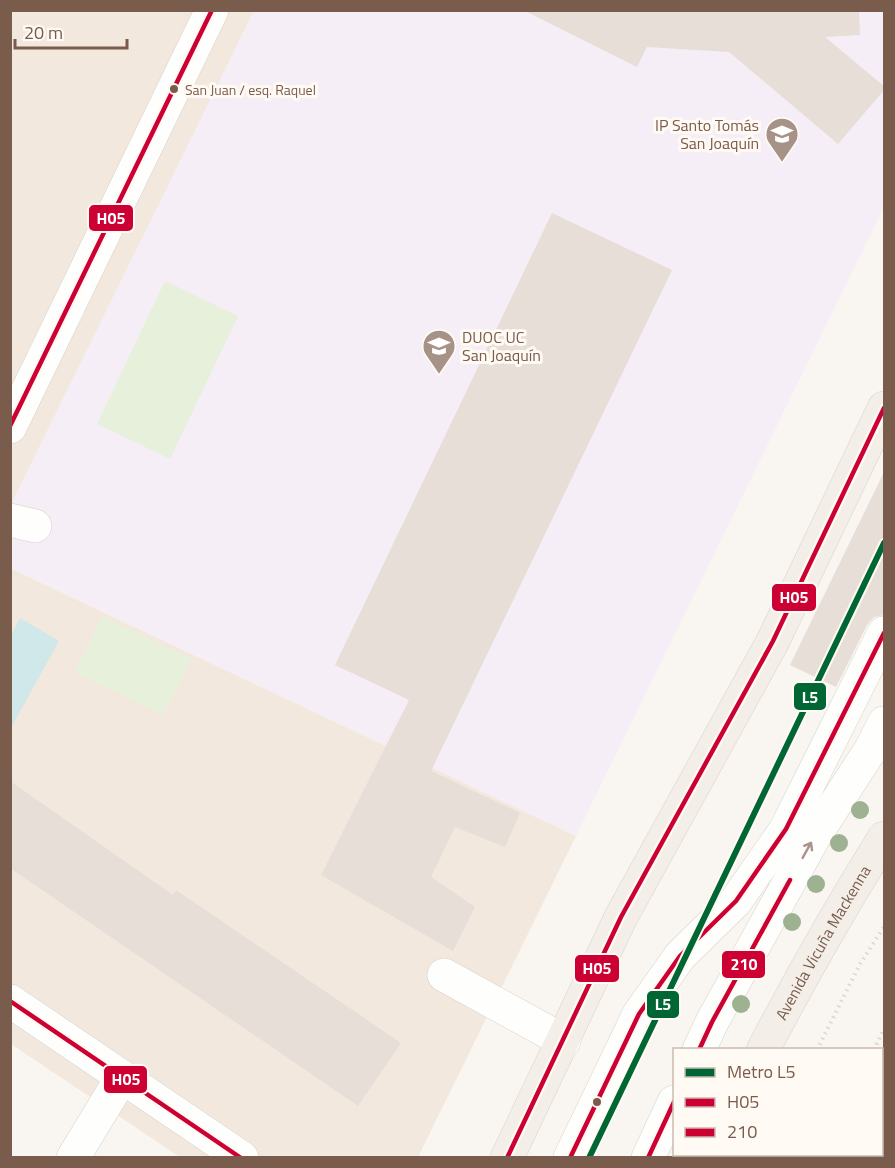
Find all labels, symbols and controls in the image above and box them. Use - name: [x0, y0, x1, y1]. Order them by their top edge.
- scale bar: [15, 12, 128, 50]
- text: 20 m: [24, 19, 63, 46]
- place label: San Juan / esq. Raquel: [185, 79, 316, 100]
- marker: San Juan / esq. Raquel: [168, 83, 180, 95]
- place label: IP Santo Tomás San Joaquín: [655, 113, 759, 155]
- school or university icon: IP Santo Tomás San Joaquín: [764, 116, 800, 163]
- line badge: H05: [88, 204, 134, 232]
- text: H05: [97, 206, 125, 230]
- place label: DUOC UC San Joaquín: [462, 325, 541, 367]
- school or university icon: DUOC UC San Joaquín: [421, 328, 457, 375]
- line badge: H05: [771, 583, 817, 612]
- text: H05: [780, 585, 808, 609]
- line badge: L5: [793, 682, 827, 711]
- text: L5: [802, 685, 818, 709]
- one-way arrow: [801, 842, 813, 859]
- street label: Avenida Vicuña Mackenna: [769, 861, 877, 1024]
- line badge: 210: [721, 950, 766, 979]
- text: 210: [731, 952, 757, 976]
- line badge: H05: [574, 954, 620, 983]
- text: H05: [583, 956, 611, 980]
- line badge: L5: [646, 990, 680, 1019]
- text: L5: [655, 992, 671, 1016]
- legend: [673, 1048, 883, 1156]
- text: Metro L5: [727, 1058, 796, 1085]
- line badge: H05: [103, 1065, 148, 1094]
- text: H05: [112, 1067, 140, 1091]
- text: H05: [727, 1088, 759, 1115]
- unlabelled marker: [591, 1096, 603, 1108]
- text: 210: [727, 1118, 757, 1145]

